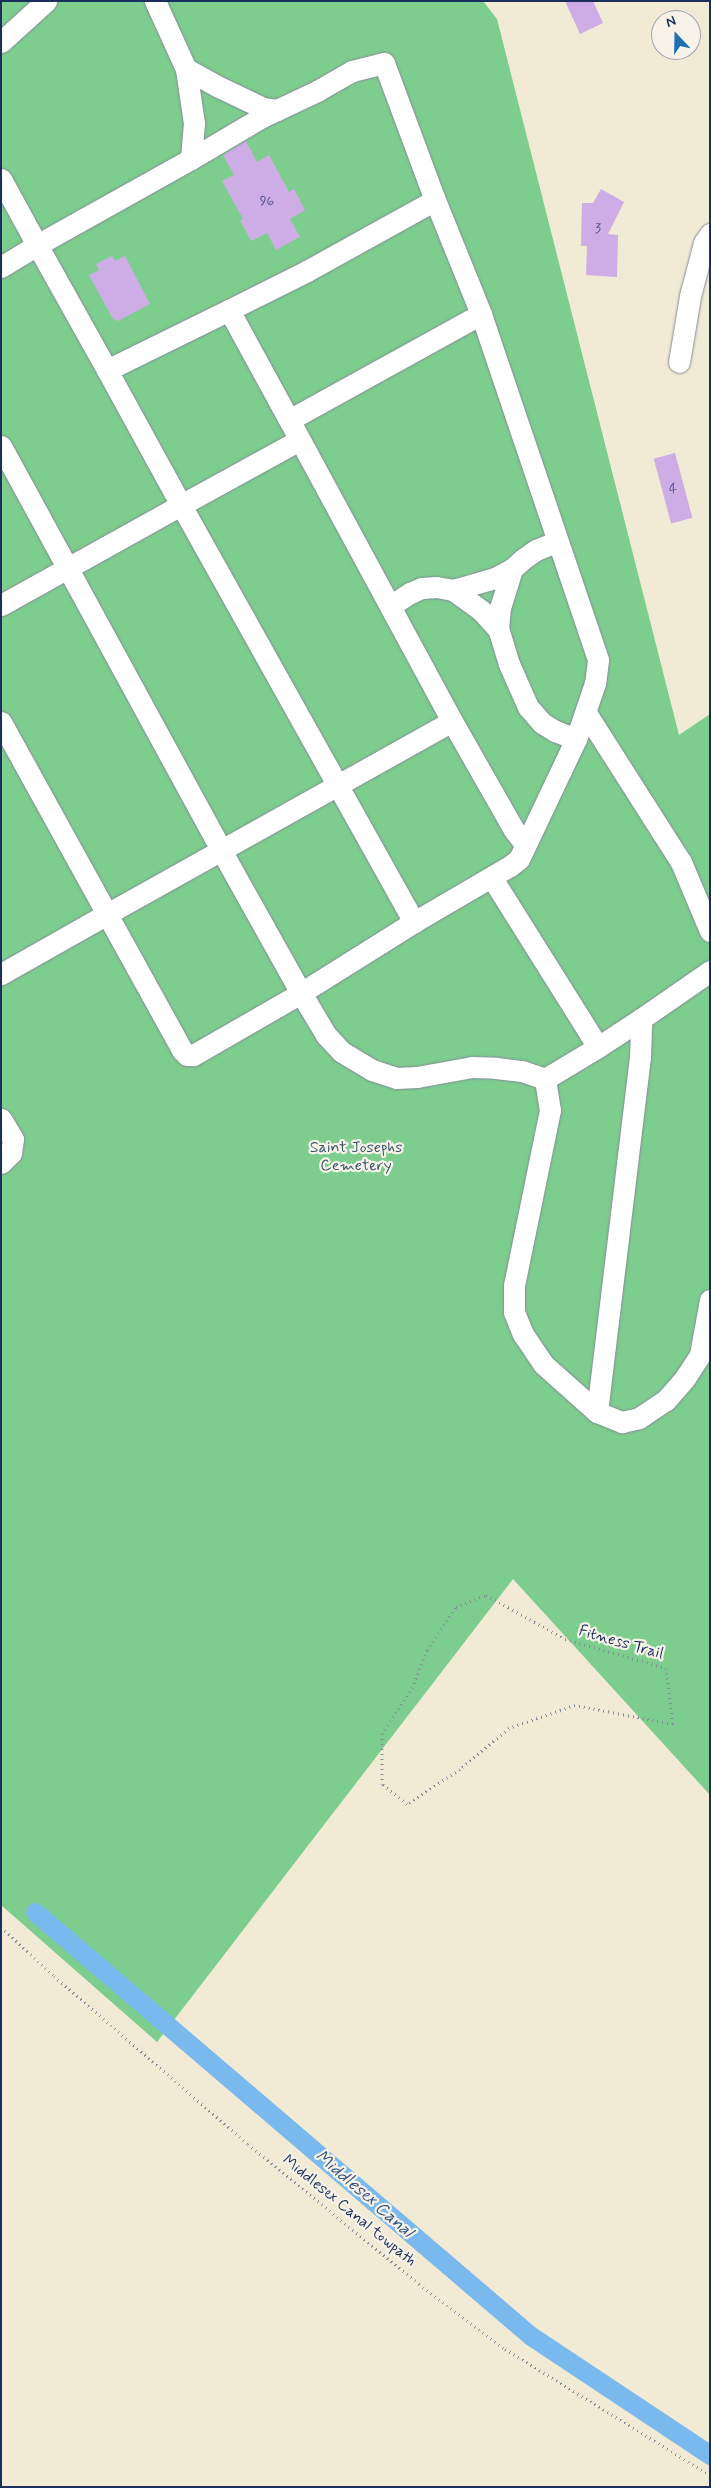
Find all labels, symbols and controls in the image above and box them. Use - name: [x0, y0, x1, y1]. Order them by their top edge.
- north arrow: [651, 10, 701, 60]
- text: N: [663, 12, 679, 32]
- house number: 96: [260, 193, 274, 209]
- house number: 3: [595, 220, 601, 236]
- house number: 4: [669, 481, 677, 497]
- park label: Saint Josephs Cemetery: [310, 1138, 402, 1176]
- street label: Fitness Trail: [577, 1622, 665, 1664]
- water label: Middlesex Canal: [311, 2146, 417, 2242]
- street label: Middlesex Canal towpath: [278, 2151, 420, 2271]

